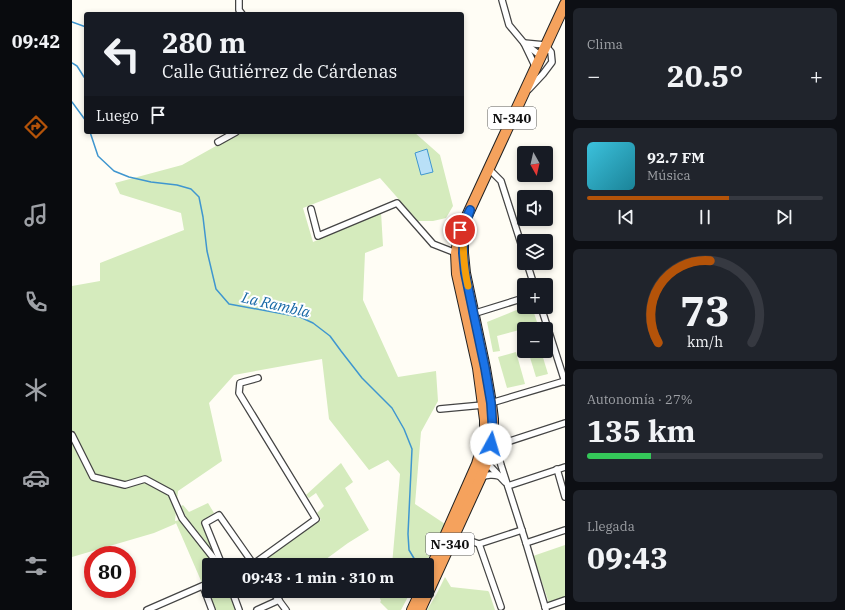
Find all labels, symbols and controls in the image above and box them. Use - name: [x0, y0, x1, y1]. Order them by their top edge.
- text: 280 m: [162, 24, 246, 61]
- icon: left: [96, 28, 148, 80]
- text: 09:42: [12, 30, 60, 53]
- text: Clima: [587, 36, 623, 53]
- text: 20.5°: [667, 56, 743, 95]
- text: Calle Gutiérrez de Cárdenas: [162, 60, 397, 83]
- text: −: [587, 61, 600, 90]
- text: +: [810, 61, 823, 90]
- icon: arrive: [147, 104, 169, 126]
- text: Luego: [96, 106, 139, 125]
- road number: N-340: [488, 107, 536, 129]
- icon: directions: [22, 113, 50, 141]
- north arrow: [517, 146, 553, 182]
- map controls: [517, 146, 553, 358]
- text: 92.7 FM: [647, 148, 705, 167]
- text: Música: [647, 167, 691, 184]
- button: sound: [517, 190, 553, 226]
- icon: music: [22, 201, 50, 229]
- icon: previous: [615, 206, 637, 228]
- icon: pause: [694, 206, 716, 228]
- icon: next: [773, 206, 795, 228]
- pin: [443, 213, 477, 247]
- icon: arrive: [449, 219, 471, 241]
- button: layers: [517, 234, 553, 270]
- button: +: [517, 278, 553, 314]
- text: 73: [680, 283, 730, 337]
- water label: La Rambla: [239, 287, 313, 322]
- icon: phone: [22, 288, 50, 316]
- button: −: [517, 322, 553, 358]
- text: km/h: [687, 332, 723, 351]
- icon: climate: [22, 376, 50, 404]
- text: Autonomía · 27%: [587, 391, 693, 408]
- text: 135 km: [587, 411, 696, 450]
- position arrow: [470, 423, 512, 465]
- icon: car: [22, 464, 50, 492]
- text: Llegada: [587, 518, 635, 535]
- road number: N-340: [426, 533, 474, 555]
- text: 09:43: [587, 538, 668, 577]
- speed limit sign: 80: [84, 546, 136, 598]
- icon: filters: [22, 552, 50, 580]
- text: 09:43 · 1 min · 310 m: [242, 568, 394, 587]

